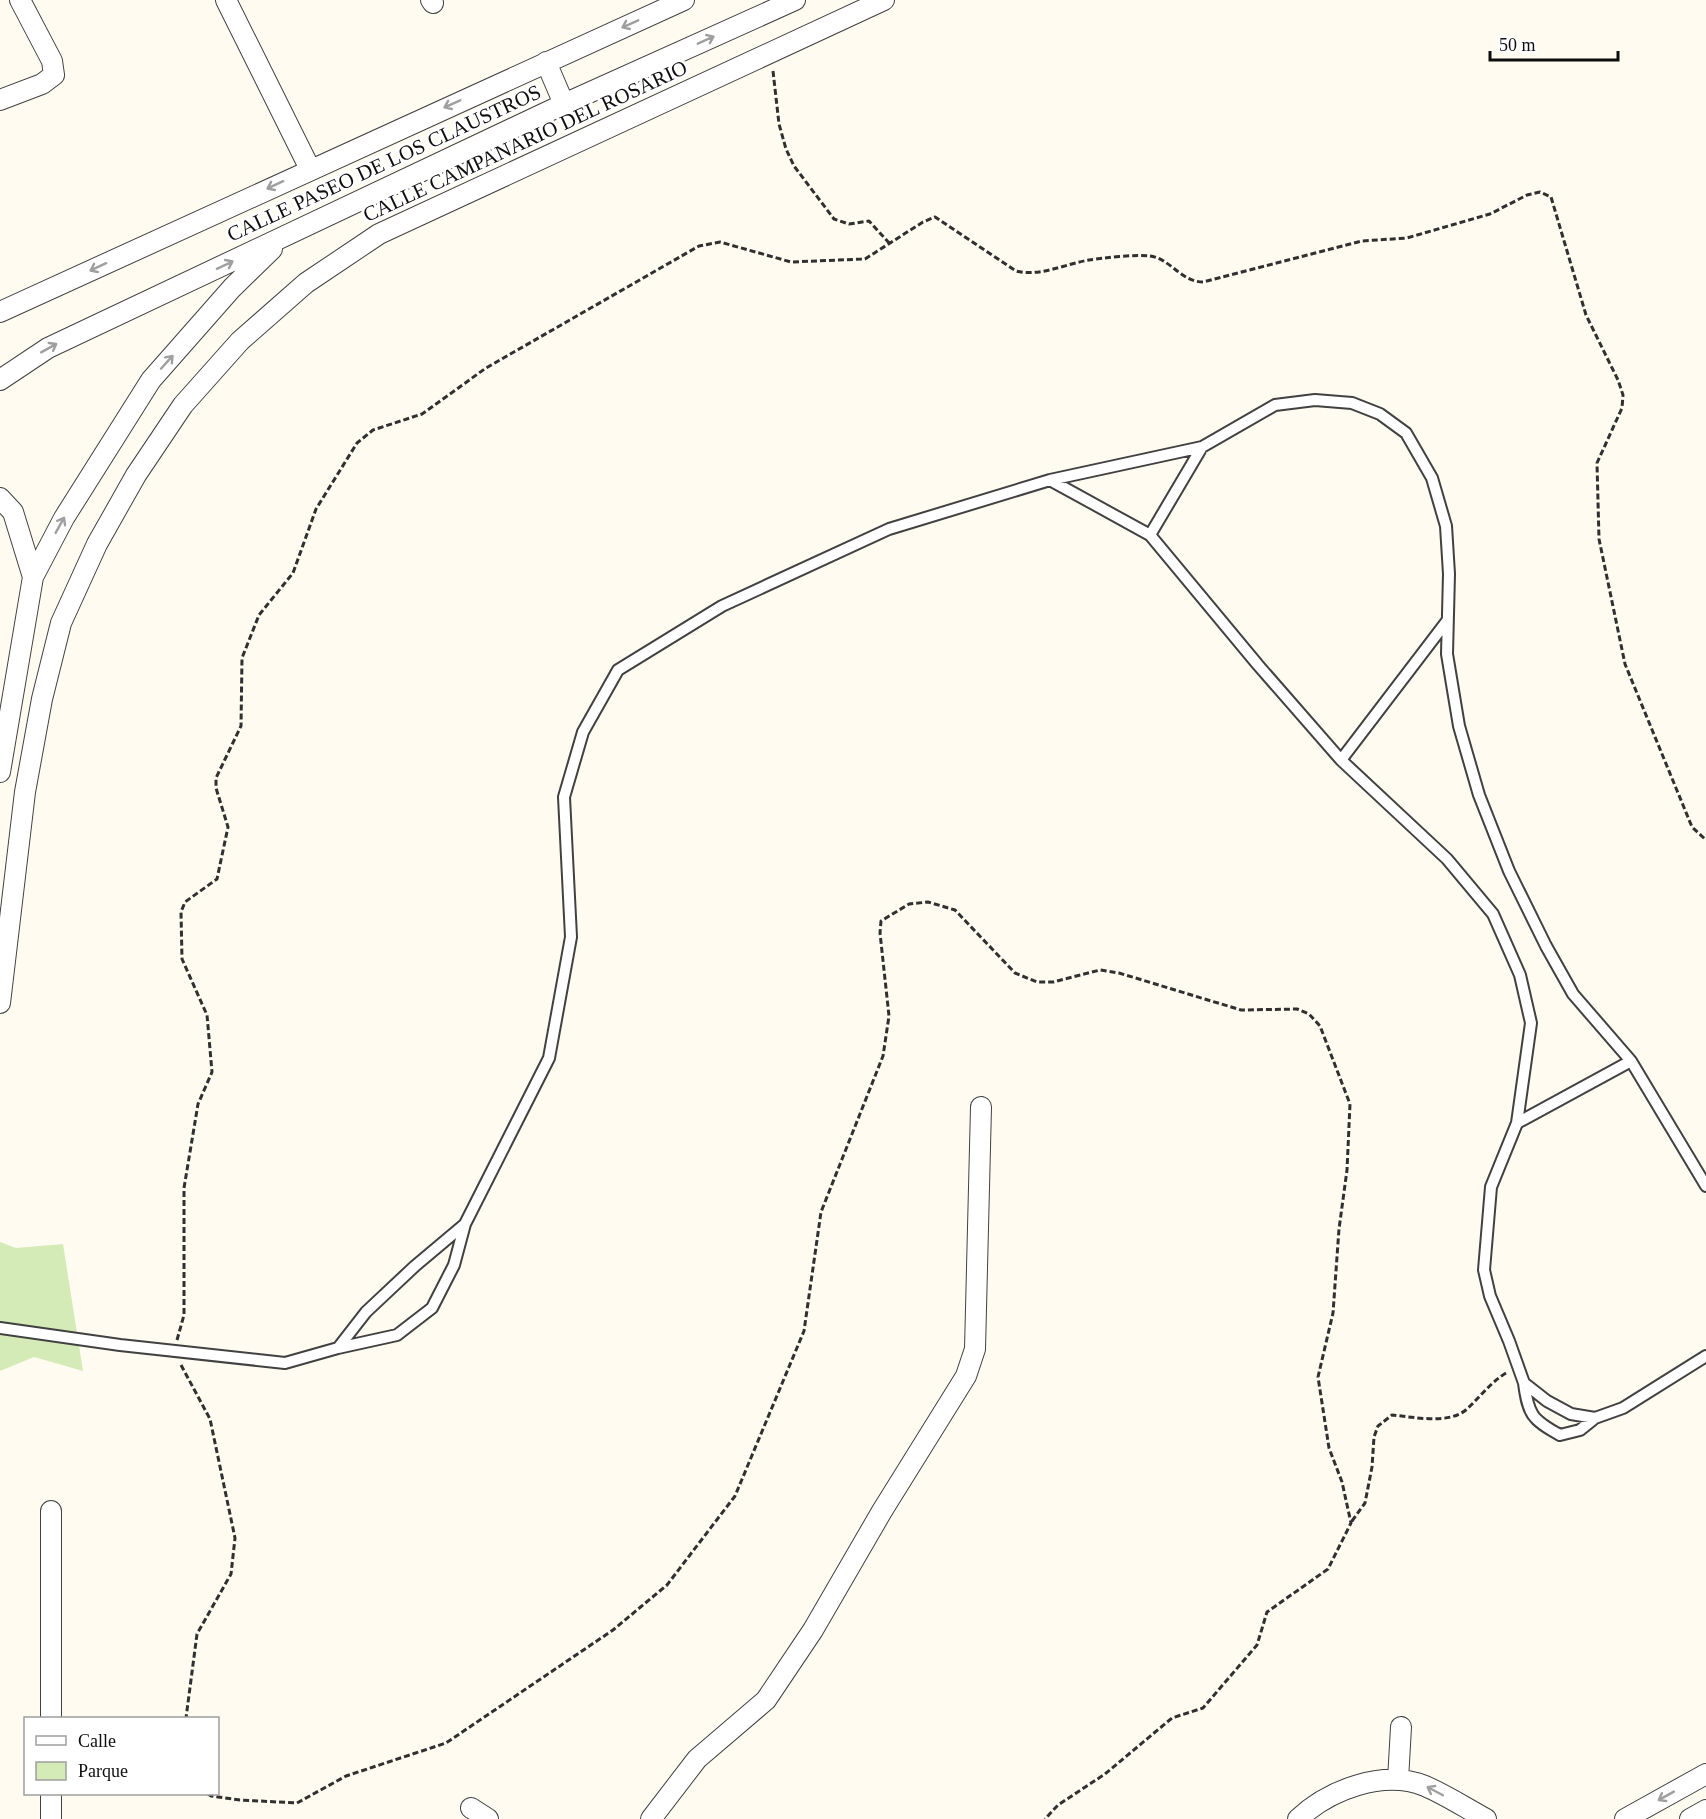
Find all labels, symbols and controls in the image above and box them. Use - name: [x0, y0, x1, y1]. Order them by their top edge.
- one-way arrow: [622, 19, 640, 30]
- scale bar: [1490, 24, 1618, 62]
- one-way arrow: [697, 34, 715, 45]
- text: 50 m: [1499, 35, 1536, 55]
- street label: CALLE CAMPANARIO DEL ROSARIO: [359, 55, 691, 227]
- street label: CALLE PASEO DE LOS CLAUSTROS: [223, 80, 545, 246]
- one-way arrow: [444, 99, 462, 111]
- one-way arrow: [266, 180, 284, 191]
- one-way arrow: [216, 258, 234, 270]
- one-way arrow: [89, 261, 107, 273]
- one-way arrow: [40, 342, 57, 354]
- one-way arrow: [160, 355, 174, 370]
- one-way arrow: [54, 517, 66, 534]
- legend: [24, 1717, 219, 1795]
- text: Calle: [78, 1731, 116, 1751]
- text: Parque: [78, 1761, 128, 1781]
- one-way arrow: [1426, 1785, 1444, 1797]
- one-way arrow: [1658, 1791, 1675, 1803]

